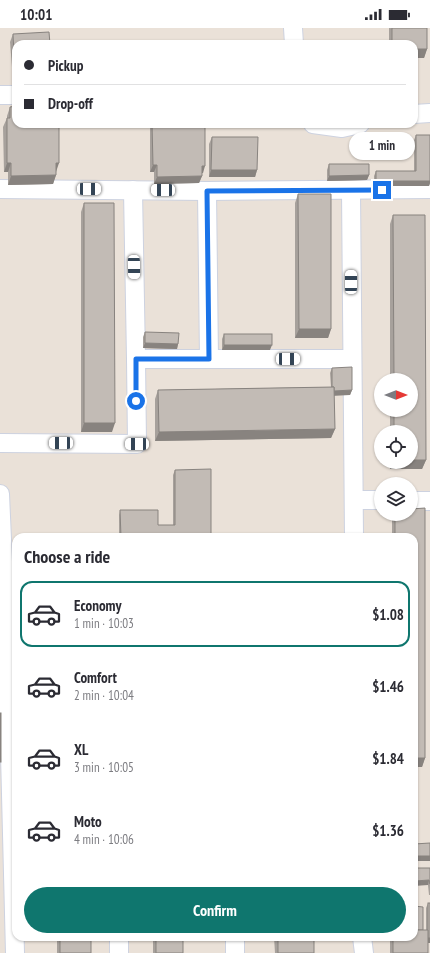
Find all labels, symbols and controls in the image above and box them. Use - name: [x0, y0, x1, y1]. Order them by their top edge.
- text: 10:01: [20, 5, 52, 24]
- text: Pickup: [48, 56, 83, 75]
- text: Drop-off: [48, 94, 93, 113]
- callout: 1 min: [349, 132, 415, 160]
- text: 1 min: [369, 137, 395, 154]
- route end: [373, 181, 391, 199]
- car: [77, 183, 101, 195]
- car: [151, 184, 175, 196]
- car: [128, 255, 140, 279]
- car: [345, 270, 357, 294]
- car: [276, 353, 300, 365]
- north arrow: [374, 373, 418, 417]
- map controls: [374, 373, 418, 521]
- route start: [127, 392, 145, 410]
- button: locate: [374, 425, 418, 469]
- car: [49, 437, 73, 449]
- car: [125, 438, 149, 450]
- button: layers: [374, 477, 418, 521]
- text: Choose a ride: [24, 545, 110, 568]
- icon: car: [26, 596, 62, 632]
- text: Economy: [74, 596, 122, 615]
- text: $1.08: [372, 605, 404, 624]
- text: 1 min · 10:03: [74, 615, 134, 632]
- icon: car: [26, 668, 62, 704]
- text: Comfort: [74, 668, 117, 687]
- text: $1.46: [372, 677, 404, 696]
- text: 2 min · 10:04: [74, 687, 134, 704]
- icon: car: [26, 740, 62, 776]
- text: XL: [74, 740, 88, 759]
- text: $1.84: [372, 749, 404, 768]
- text: 3 min · 10:05: [74, 759, 134, 776]
- icon: car: [26, 812, 62, 848]
- text: Moto: [74, 812, 102, 831]
- text: $1.36: [372, 821, 404, 840]
- text: 4 min · 10:06: [74, 831, 134, 848]
- button: Confirm: [24, 887, 406, 933]

